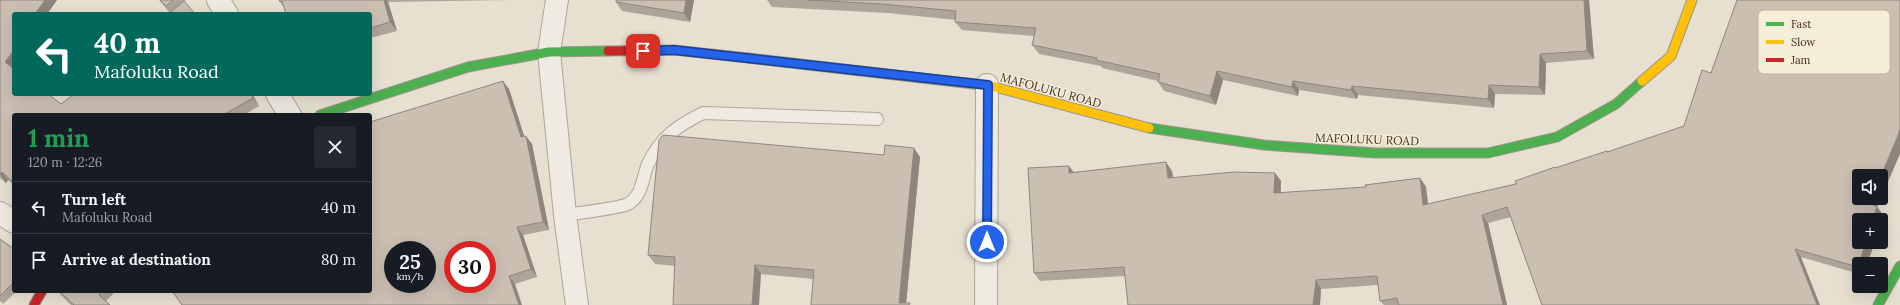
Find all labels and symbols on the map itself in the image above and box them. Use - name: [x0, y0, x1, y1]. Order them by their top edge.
- legend: [1758, 10, 1890, 74]
- text: Fast: [1791, 17, 1812, 31]
- pin: [626, 34, 660, 68]
- text: Slow: [1791, 35, 1816, 49]
- text: Jam: [1790, 53, 1811, 67]
- street label: MAFOLUKU ROAD: [999, 69, 1103, 111]
- street label: MAFOLUKU ROAD: [1315, 130, 1419, 148]
- position arrow: [966, 221, 1008, 263]
- speed limit sign: 30: [444, 241, 496, 293]

